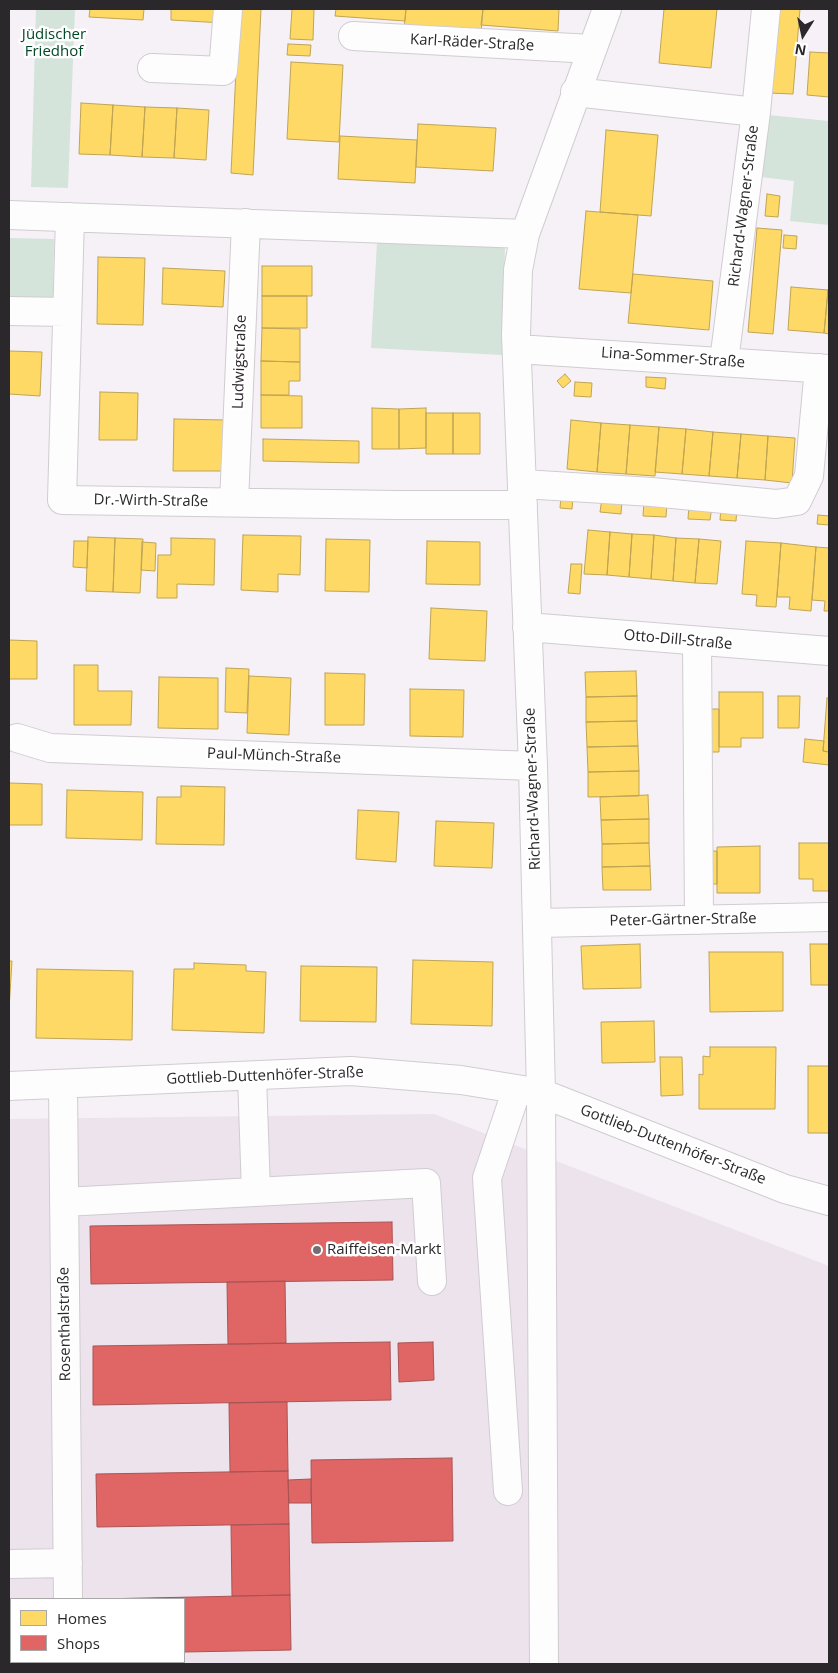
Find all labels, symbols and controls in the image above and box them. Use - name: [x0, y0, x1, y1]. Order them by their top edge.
- north arrow: [778, 10, 828, 60]
- park label: Jüdischer Friedhof: [22, 26, 86, 61]
- street label: Karl-Räder-Straße: [410, 31, 534, 55]
- text: N: [793, 40, 808, 61]
- street label: Richard-Wagner-Straße: [725, 124, 763, 288]
- street label: Ludwigstraße: [229, 314, 251, 410]
- street label: Lina-Sommer-Straße: [600, 344, 746, 372]
- street label: Dr.-Wirth-Straße: [93, 491, 209, 511]
- street label: Otto-Dill-Straße: [623, 626, 733, 654]
- street label: Richard-Wagner-Straße: [521, 707, 545, 871]
- street label: Paul-Münch-Straße: [207, 745, 341, 767]
- street label: Peter-Gärtner-Straße: [609, 910, 757, 930]
- street label: Gottlieb-Duttenhöfer-Straße: [166, 1064, 364, 1088]
- street label: Gottlieb-Duttenhöfer-Straße: [578, 1101, 768, 1189]
- place label: Raiffeisen-Markt: [327, 1241, 441, 1259]
- marker: Raiffeisen-Markt: [311, 1244, 323, 1256]
- street label: Rosenthalstraße: [55, 1267, 75, 1381]
- legend: [10, 1598, 185, 1663]
- text: Homes: [57, 1608, 107, 1628]
- text: Shops: [57, 1633, 100, 1653]

